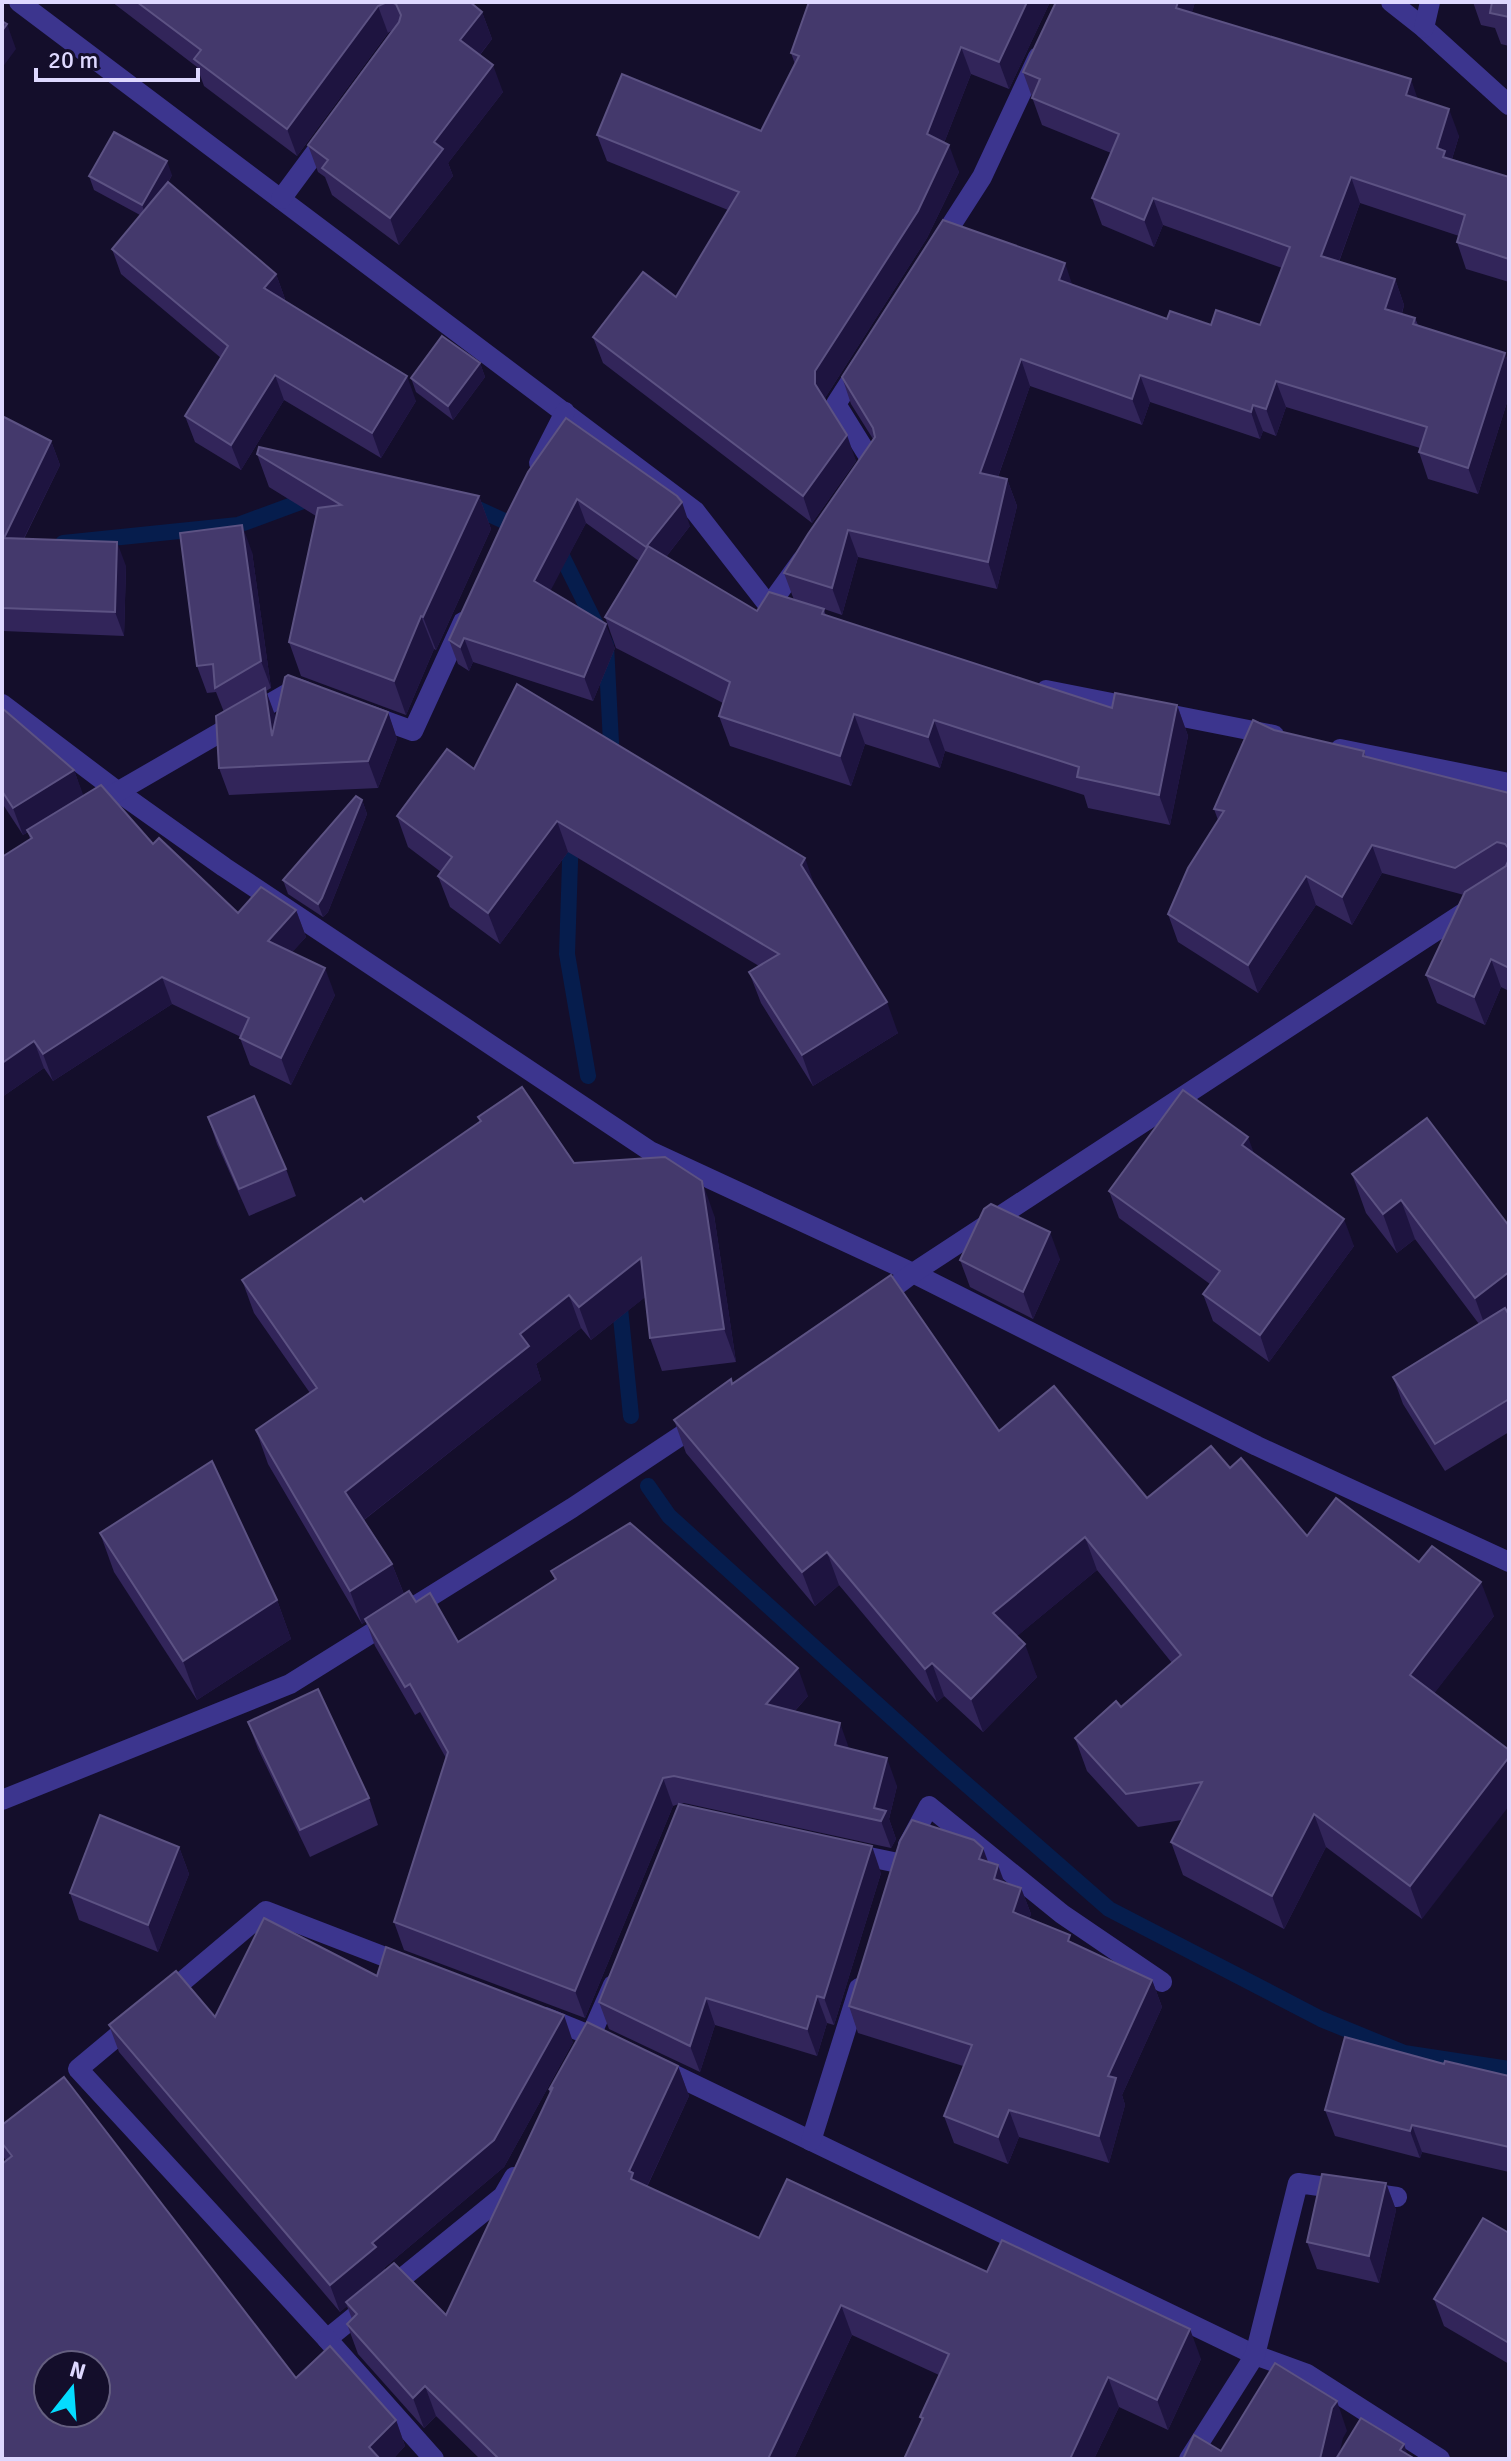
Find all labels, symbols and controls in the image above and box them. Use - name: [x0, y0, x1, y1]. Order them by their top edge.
- scale bar: [36, 32, 198, 82]
- text: 20 m: [48, 45, 98, 75]
- north arrow: [32, 2349, 112, 2429]
- text: N: [66, 2355, 89, 2386]

